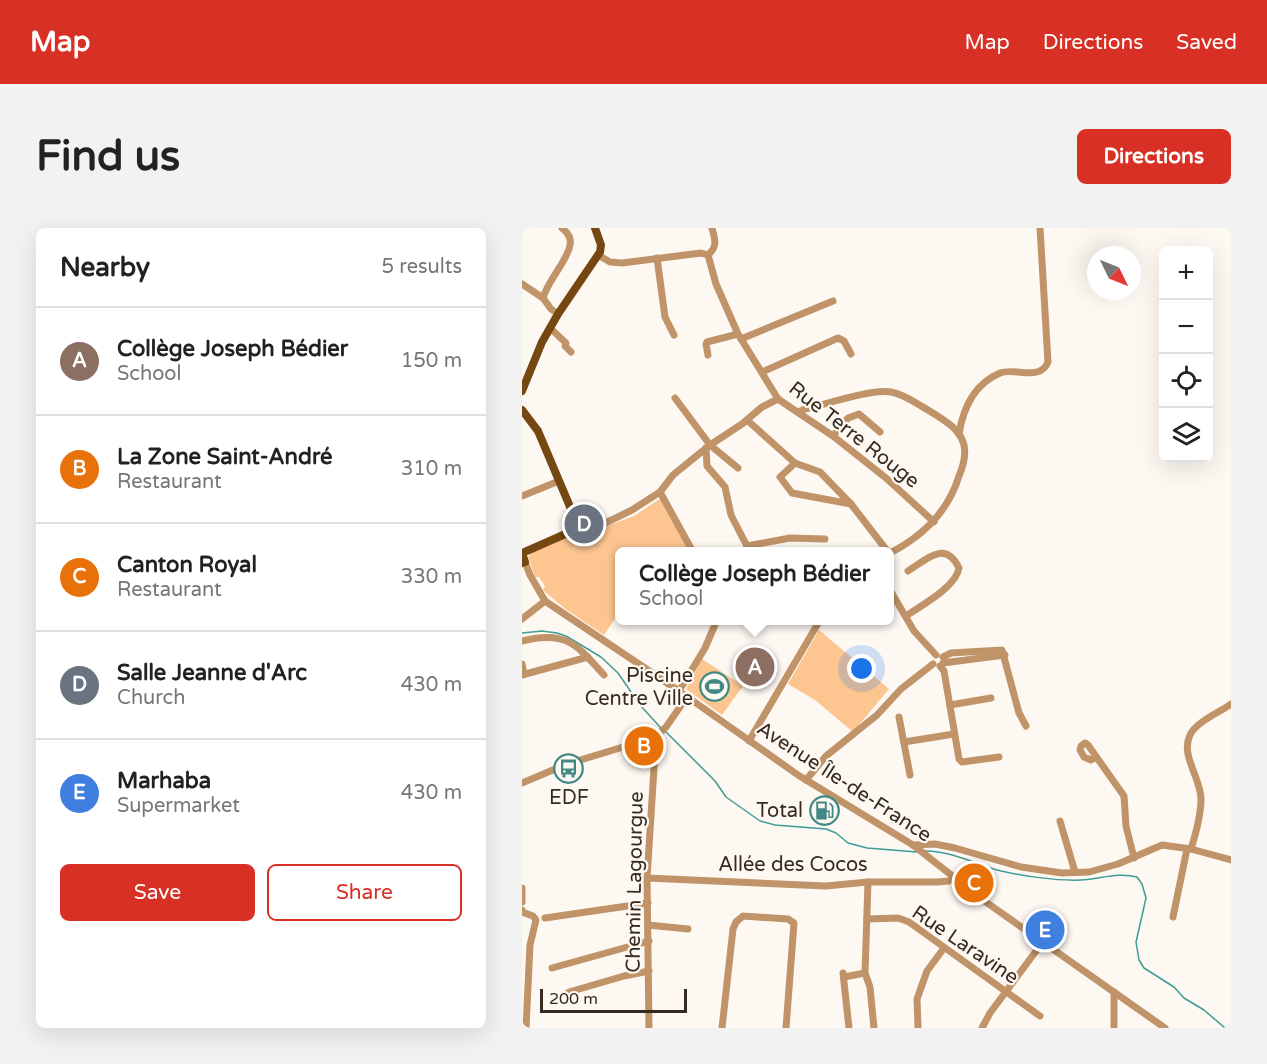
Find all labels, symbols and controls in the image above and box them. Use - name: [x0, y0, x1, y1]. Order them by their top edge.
- text: Map: [30, 25, 90, 59]
- text: Map: [964, 30, 1010, 55]
- text: Directions: [1043, 30, 1143, 55]
- text: Saved: [1176, 30, 1237, 55]
- button: Directions: [1077, 129, 1231, 184]
- text: Find us: [36, 131, 180, 182]
- north arrow: [1087, 246, 1141, 300]
- map controls: [1159, 246, 1213, 462]
- button: +: [1159, 246, 1213, 300]
- text: Nearby: [60, 252, 150, 283]
- text: 5 results: [382, 255, 462, 279]
- button: −: [1159, 300, 1213, 354]
- text: Collège Joseph Bédier: [117, 336, 348, 362]
- text: A: [72, 349, 87, 373]
- text: 150 m: [401, 349, 462, 373]
- button: locate: [1159, 354, 1213, 408]
- text: School: [117, 362, 181, 386]
- street label: Rue Terre Rouge: [784, 377, 924, 493]
- button: layers: [1159, 408, 1213, 462]
- text: La Zone Saint-André: [117, 444, 332, 470]
- text: B: [73, 457, 86, 481]
- text: 310 m: [401, 457, 462, 481]
- text: Restaurant: [117, 470, 222, 494]
- pin: D: [564, 502, 604, 546]
- popup: [615, 547, 894, 625]
- text: Canton Royal: [117, 552, 257, 578]
- text: Collège Joseph Bédier: [639, 561, 870, 587]
- text: C: [73, 565, 86, 589]
- text: 330 m: [401, 565, 462, 589]
- text: Restaurant: [117, 578, 222, 602]
- text: School: [639, 587, 703, 611]
- pin: A: [736, 644, 774, 690]
- your location: [847, 654, 876, 683]
- text: Salle Jeanne d'Arc: [117, 660, 307, 686]
- place label: Piscine Centre Ville: [585, 664, 693, 711]
- sports icon: Piscine Centre Ville: [698, 671, 730, 703]
- text: D: [72, 673, 87, 697]
- text: 430 m: [401, 673, 462, 697]
- text: Church: [117, 686, 185, 710]
- street label: Avenue Île-de-France: [752, 716, 936, 847]
- pin: B: [624, 724, 664, 768]
- bus stop icon: EDF: [553, 752, 585, 784]
- text: Marhaba: [117, 768, 211, 794]
- text: E: [73, 781, 86, 805]
- text: 430 m: [401, 781, 462, 805]
- place label: EDF: [549, 786, 589, 810]
- street label: Chemin Lagourgue: [621, 791, 649, 973]
- text: Supermarket: [117, 794, 240, 818]
- fuel station icon: Total: [808, 795, 840, 827]
- place label: Total: [756, 799, 803, 823]
- street label: Allée des Cocos: [718, 853, 868, 877]
- pin: C: [954, 860, 994, 906]
- button: Save: [60, 864, 255, 921]
- button: Share: [267, 864, 462, 921]
- street label: Rue Laravine: [907, 901, 1023, 989]
- pin: E: [1026, 908, 1064, 952]
- scale bar: [540, 986, 687, 1014]
- text: 200 m: [549, 989, 598, 1009]

